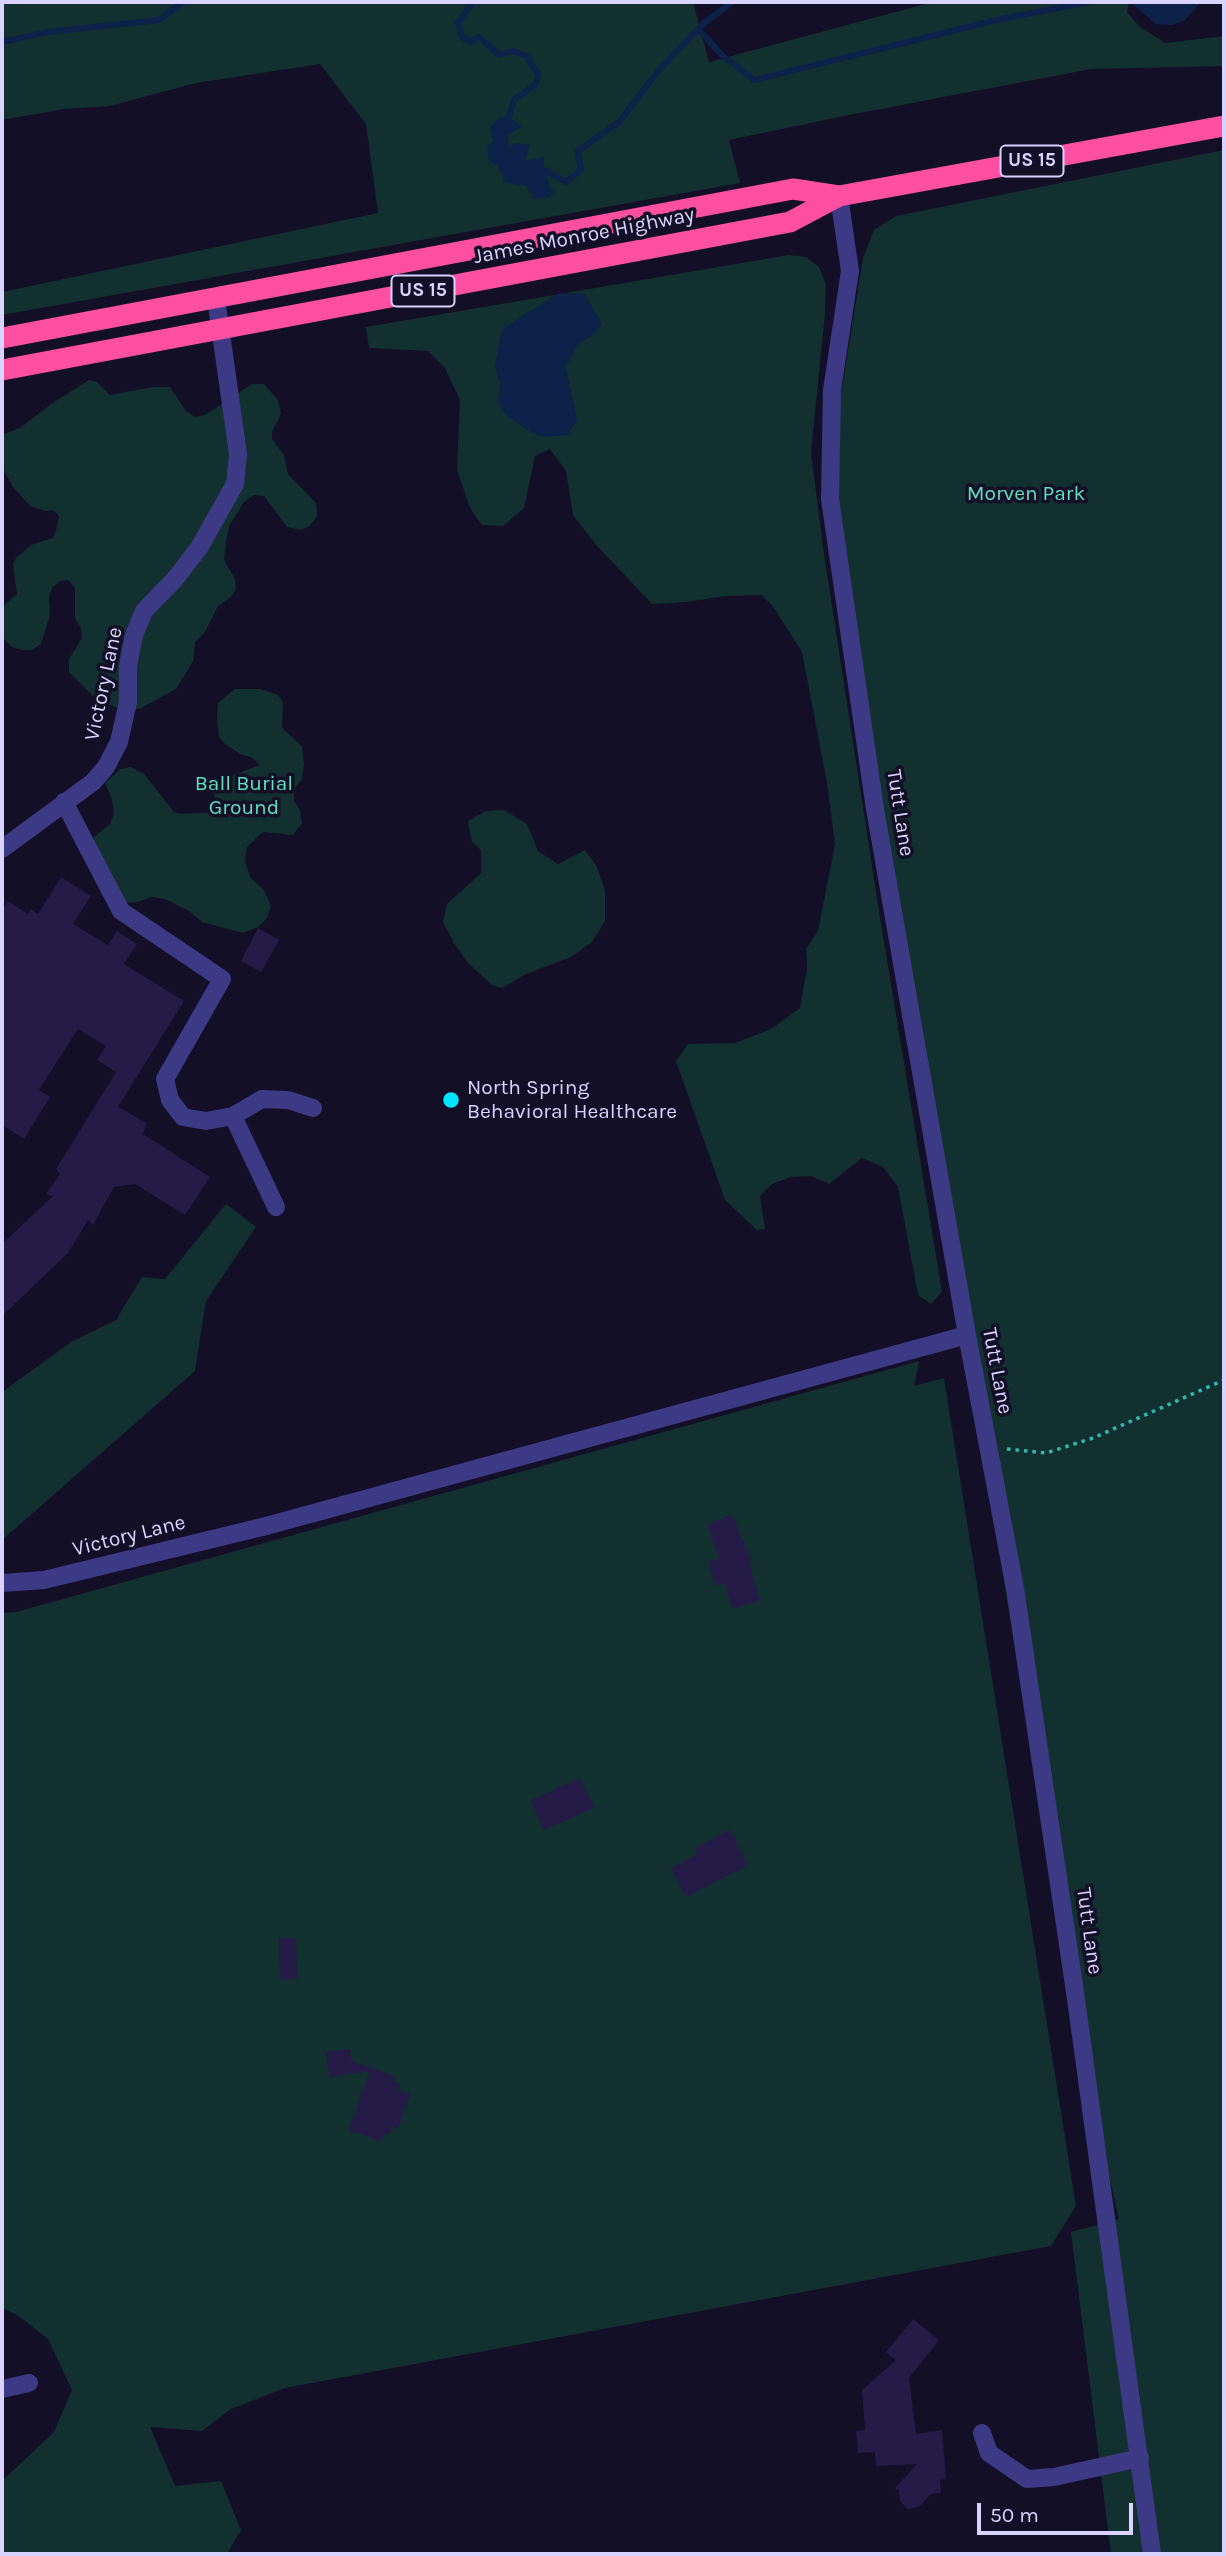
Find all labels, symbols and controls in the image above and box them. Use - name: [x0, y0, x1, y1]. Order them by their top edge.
- road number: US 15: [1000, 146, 1064, 176]
- street label: James Monroe Highway: [471, 202, 697, 270]
- road number: US 15: [392, 276, 454, 306]
- park label: Morven Park: [967, 481, 1085, 507]
- street label: Victory Lane: [80, 625, 128, 743]
- street label: Tutt Lane: [881, 768, 919, 858]
- park label: Ball Burial Ground: [195, 771, 293, 821]
- place label: North Spring Behavioral Healthcare: [467, 1075, 677, 1125]
- marker: North Spring Behavioral Healthcare: [441, 1090, 461, 1110]
- street label: Tutt Lane: [976, 1326, 1018, 1416]
- street label: Victory Lane: [70, 1510, 188, 1562]
- street label: Tutt Lane: [1070, 1886, 1108, 1976]
- scale bar: [981, 2490, 1137, 2534]
- text: 50 m: [990, 2503, 1039, 2527]

